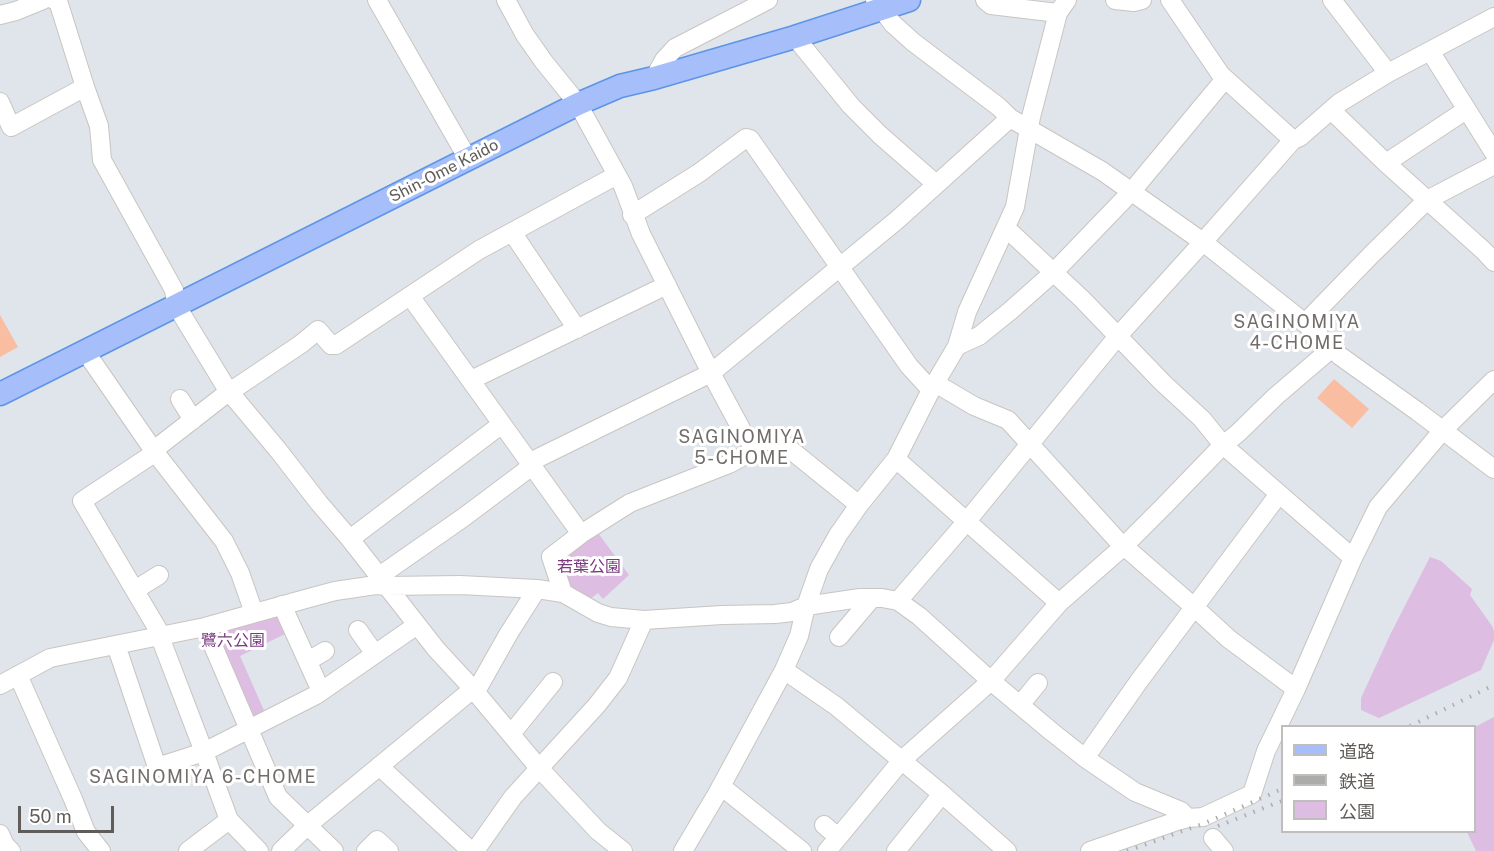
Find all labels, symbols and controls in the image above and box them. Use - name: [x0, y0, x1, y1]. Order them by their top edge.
- street label: Shin-Ome Kaido: [386, 135, 502, 207]
- district label: SAGINOMIYA 4-CHOME: [1233, 311, 1361, 354]
- district label: SAGINOMIYA 5-CHOME: [678, 426, 806, 468]
- park label: 若葉公園: [557, 557, 621, 577]
- park label: 鷺六公園: [201, 631, 265, 651]
- legend: [1281, 725, 1476, 833]
- text: 道路: [1339, 741, 1375, 762]
- district label: SAGINOMIYA 6-CHOME: [89, 766, 317, 788]
- text: 鉄道: [1339, 771, 1375, 792]
- scale bar: [21, 794, 117, 832]
- text: 公園: [1339, 801, 1375, 822]
- text: 50 m: [29, 806, 72, 827]

